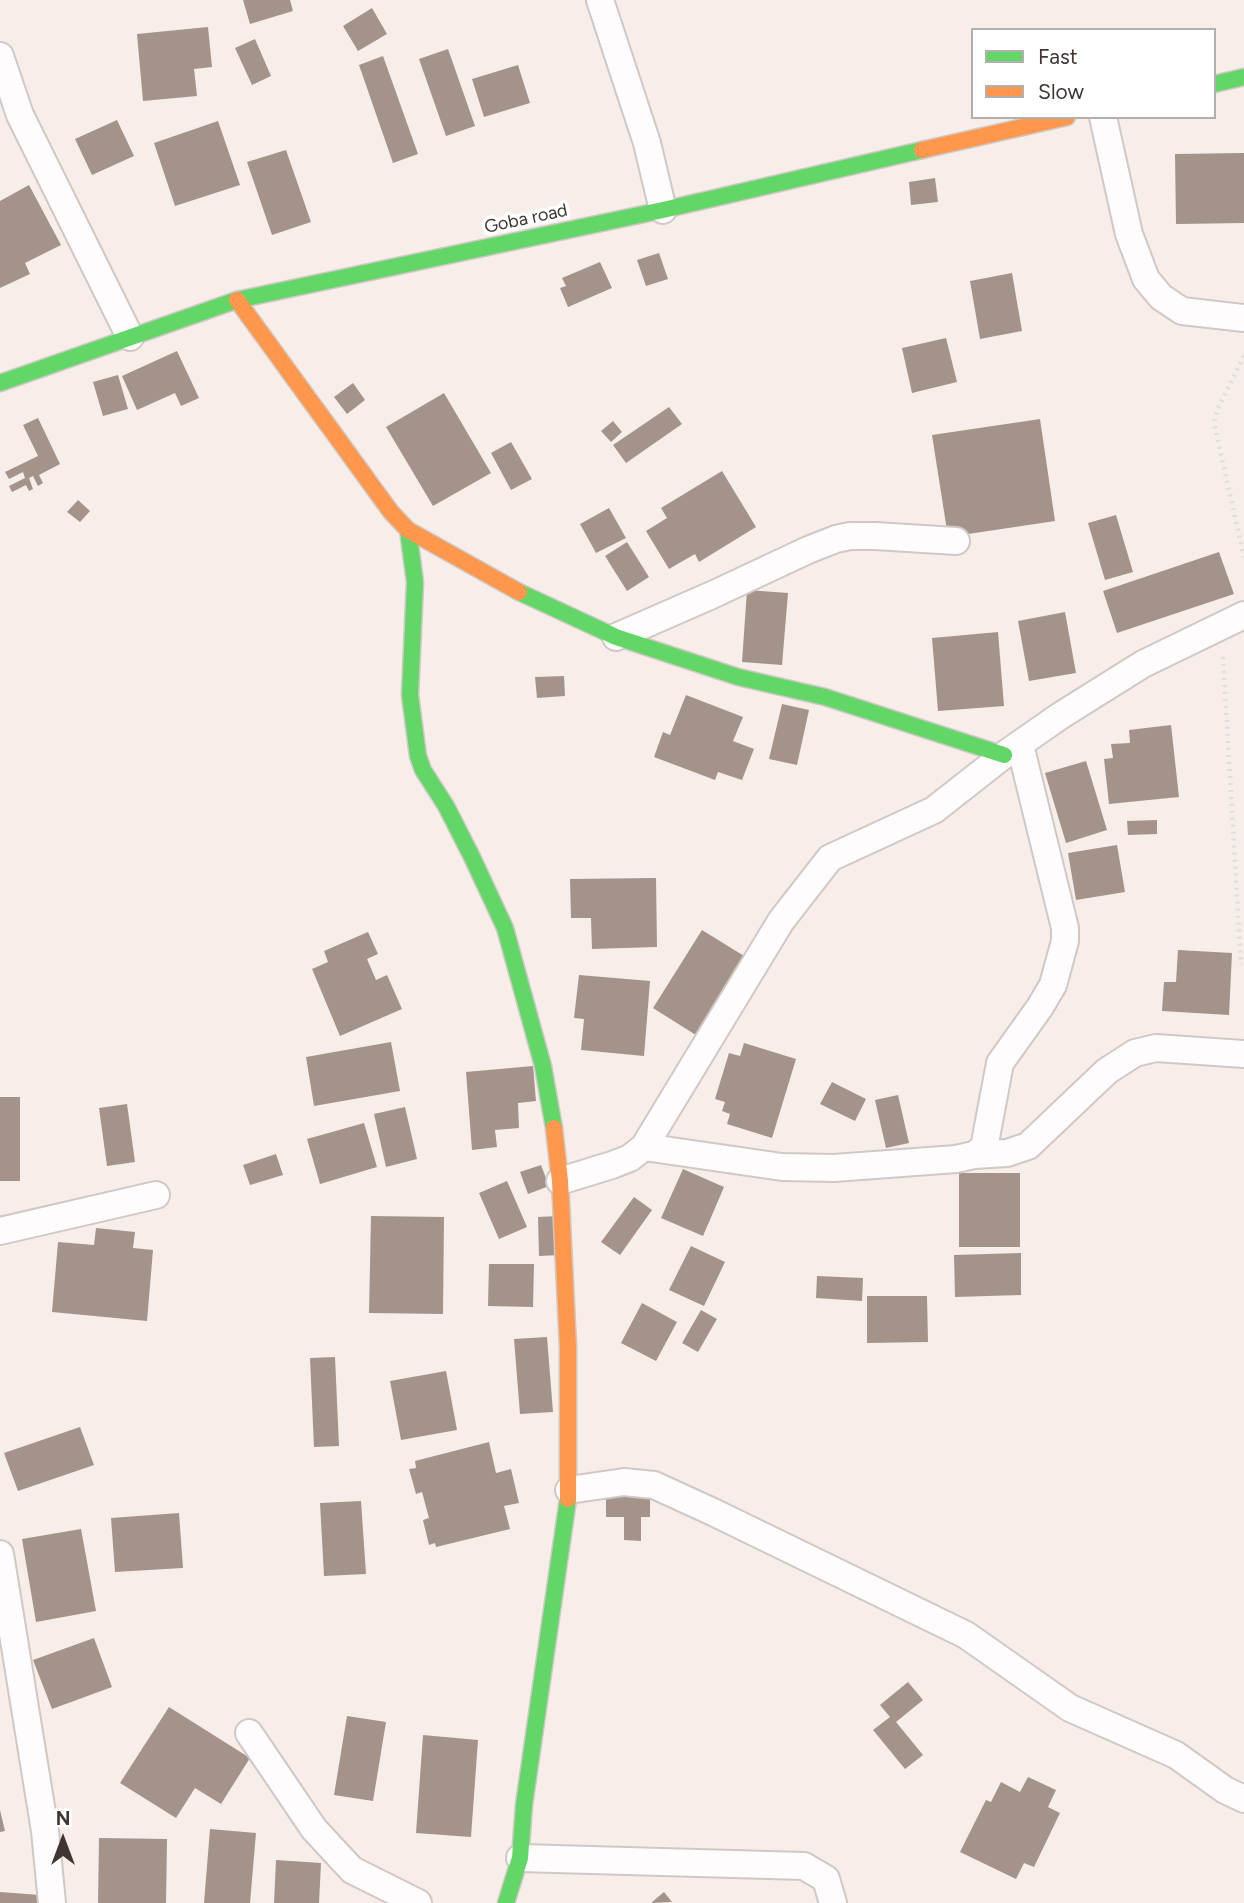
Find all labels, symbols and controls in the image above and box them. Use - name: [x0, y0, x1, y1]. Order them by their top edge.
- legend: [971, 28, 1216, 119]
- text: Fast: [1038, 44, 1078, 69]
- text: Slow: [1038, 79, 1084, 104]
- street label: Goba road: [482, 200, 570, 238]
- north arrow: [28, 1805, 98, 1875]
- text: N: [56, 1807, 70, 1830]

